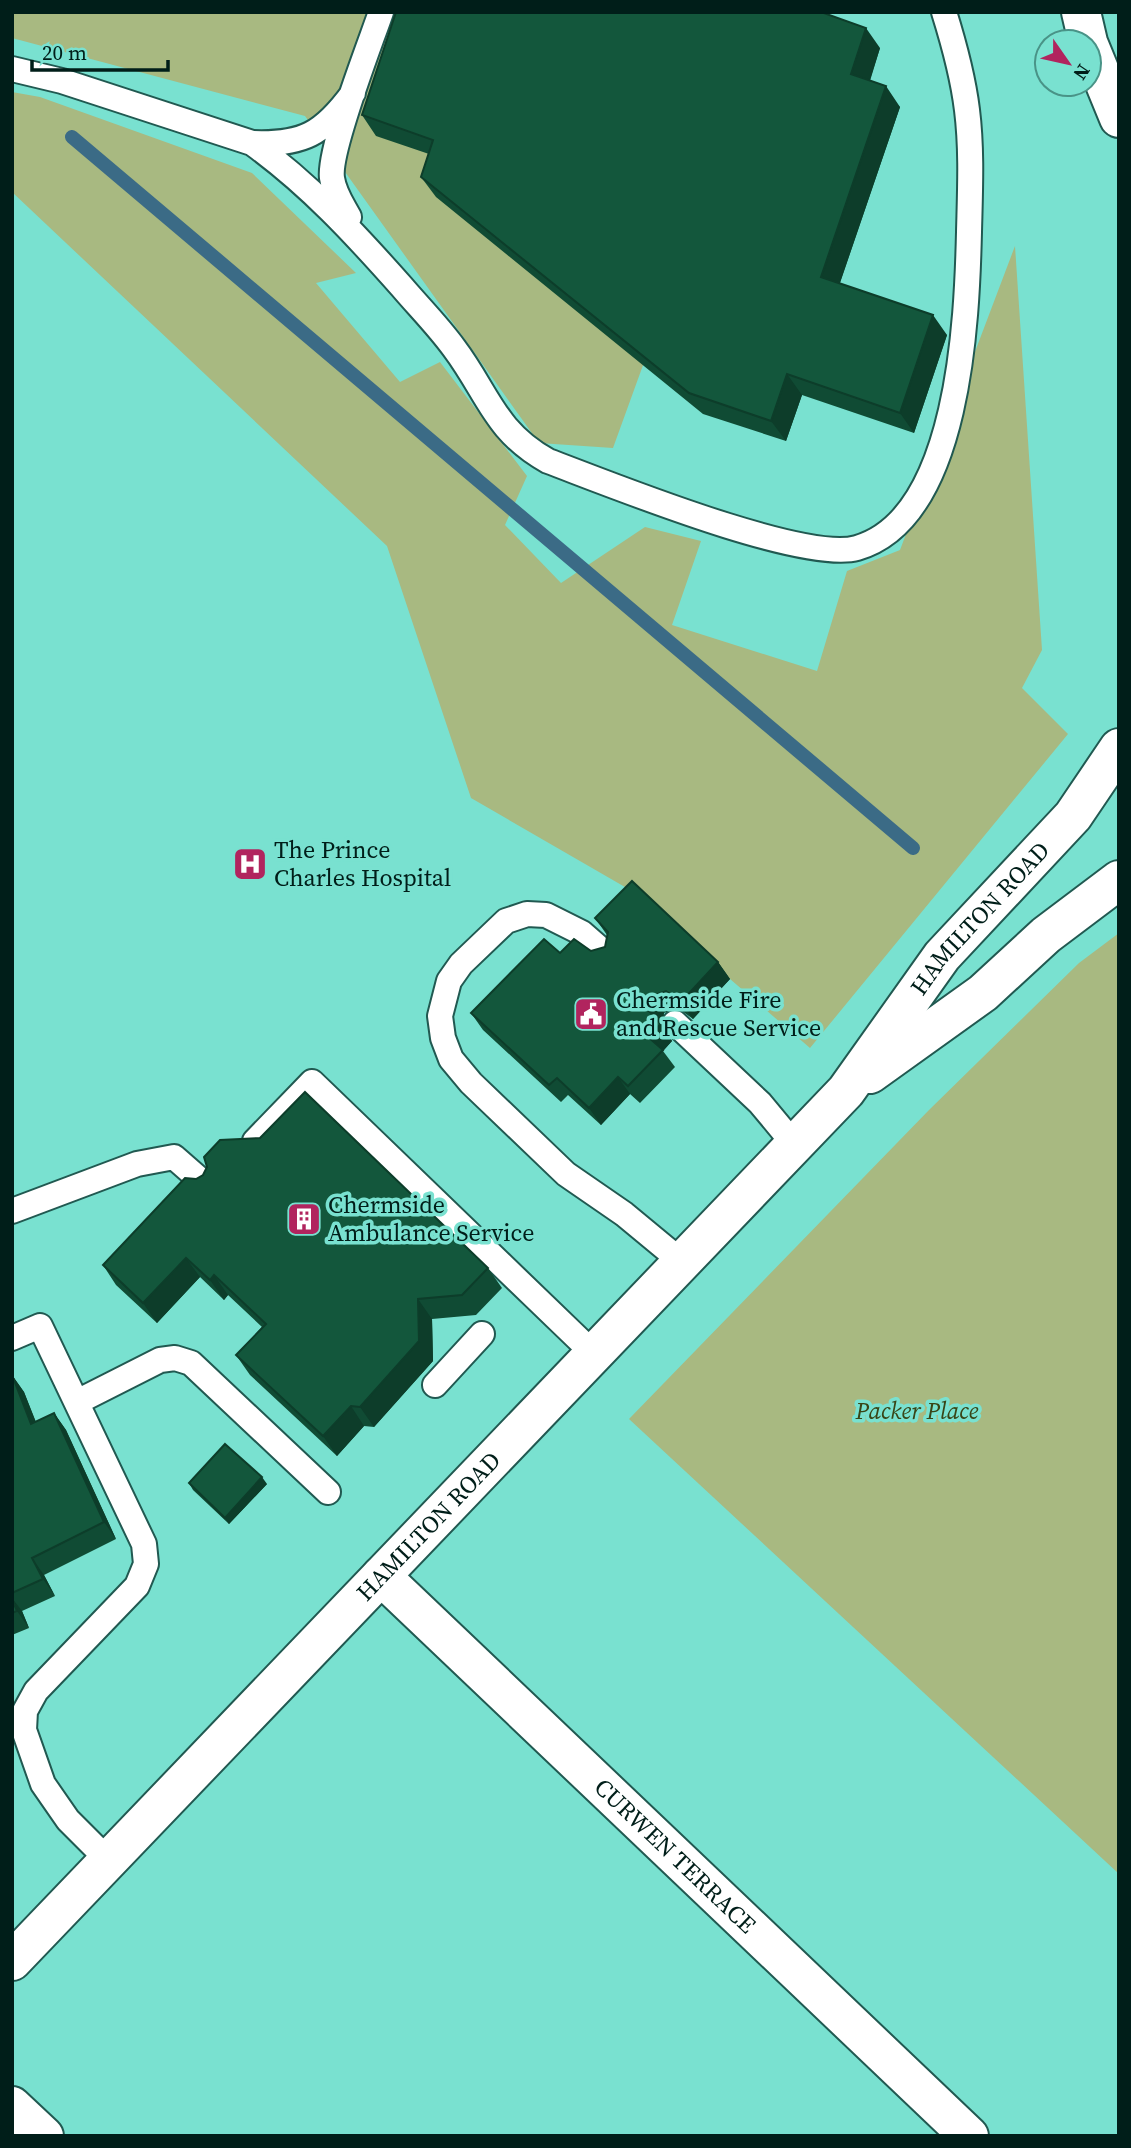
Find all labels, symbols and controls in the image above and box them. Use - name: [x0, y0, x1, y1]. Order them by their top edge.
- scale bar: [32, 28, 168, 72]
- north arrow: [1033, 28, 1103, 98]
- text: 20 m: [42, 38, 87, 67]
- text: N: [1067, 59, 1097, 86]
- place label: The Prince Charles Hospital: [274, 833, 451, 894]
- street label: HAMILTON ROAD: [902, 834, 1057, 1002]
- hospital icon: The Prince Charles Hospital: [231, 845, 269, 883]
- place label: Chermside Fire and Rescue Service: [616, 983, 821, 1044]
- public building icon: Chermside Fire and Rescue Service: [572, 995, 610, 1033]
- place label: Chermside Ambulance Service: [328, 1188, 534, 1249]
- building icon: Chermside Ambulance Service: [285, 1200, 323, 1238]
- park label: Packer Place: [855, 1394, 979, 1427]
- street label: HAMILTON ROAD: [349, 1444, 508, 1608]
- street label: CURWEN TERRACE: [587, 1771, 763, 1941]

